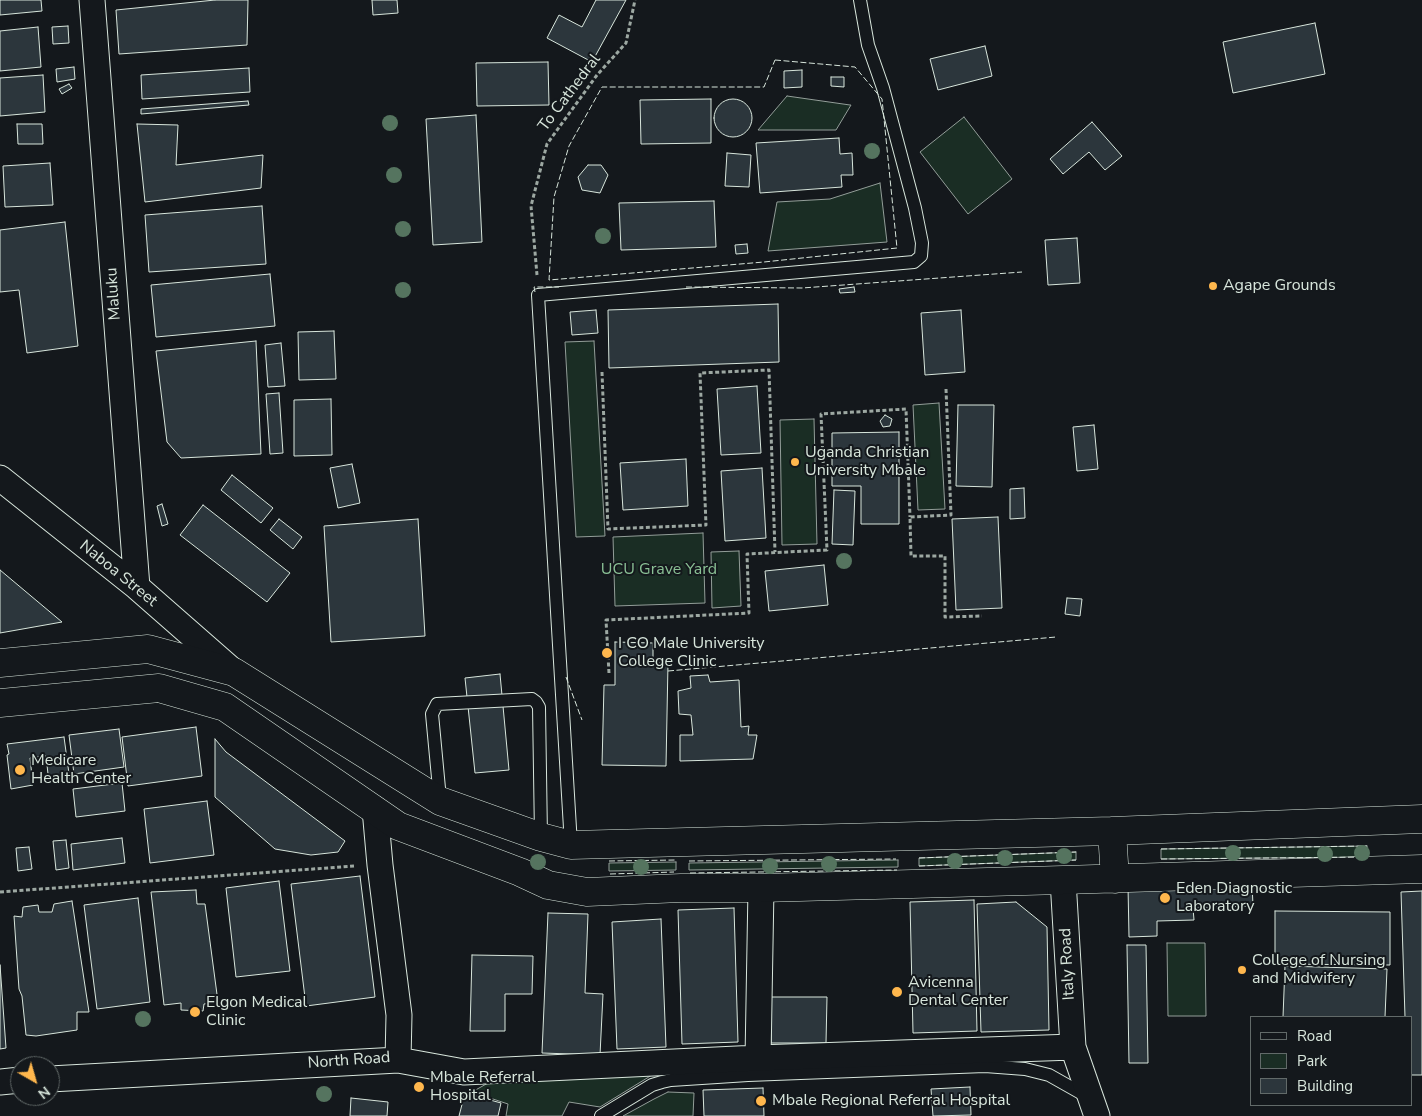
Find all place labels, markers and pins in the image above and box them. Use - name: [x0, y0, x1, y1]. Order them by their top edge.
- place label: Agape Grounds: [1223, 276, 1336, 296]
- marker: Agape Grounds: [1207, 280, 1219, 292]
- place label: Uganda Christian University Mbale: [805, 443, 929, 481]
- marker: Uganda Christian University Mbale: [789, 456, 801, 468]
- place label: I CO Male University College Clinic: [618, 634, 765, 672]
- marker: I CO Male University College Clinic: [600, 646, 614, 660]
- place label: Medicare Health Center: [31, 751, 131, 789]
- marker: Medicare Health Center: [13, 763, 27, 777]
- place label: Eden Diagnostic Laboratory: [1176, 879, 1292, 917]
- marker: Eden Diagnostic Laboratory: [1158, 891, 1172, 905]
- place label: College of Nursing and Midwifery: [1252, 951, 1386, 989]
- marker: College of Nursing and Midwifery: [1236, 964, 1248, 976]
- place label: Avicenna Dental Center: [908, 973, 1008, 1011]
- marker: Avicenna Dental Center: [890, 985, 904, 999]
- place label: Elgon Medical Clinic: [206, 993, 307, 1031]
- marker: Elgon Medical Clinic: [188, 1005, 202, 1019]
- place label: Mbale Referral Hospital: [430, 1068, 536, 1106]
- marker: Mbale Referral Hospital: [412, 1080, 426, 1094]
- place label: Mbale Regional Referral Hospital: [772, 1091, 1010, 1111]
- marker: Mbale Regional Referral Hospital: [754, 1094, 768, 1108]

